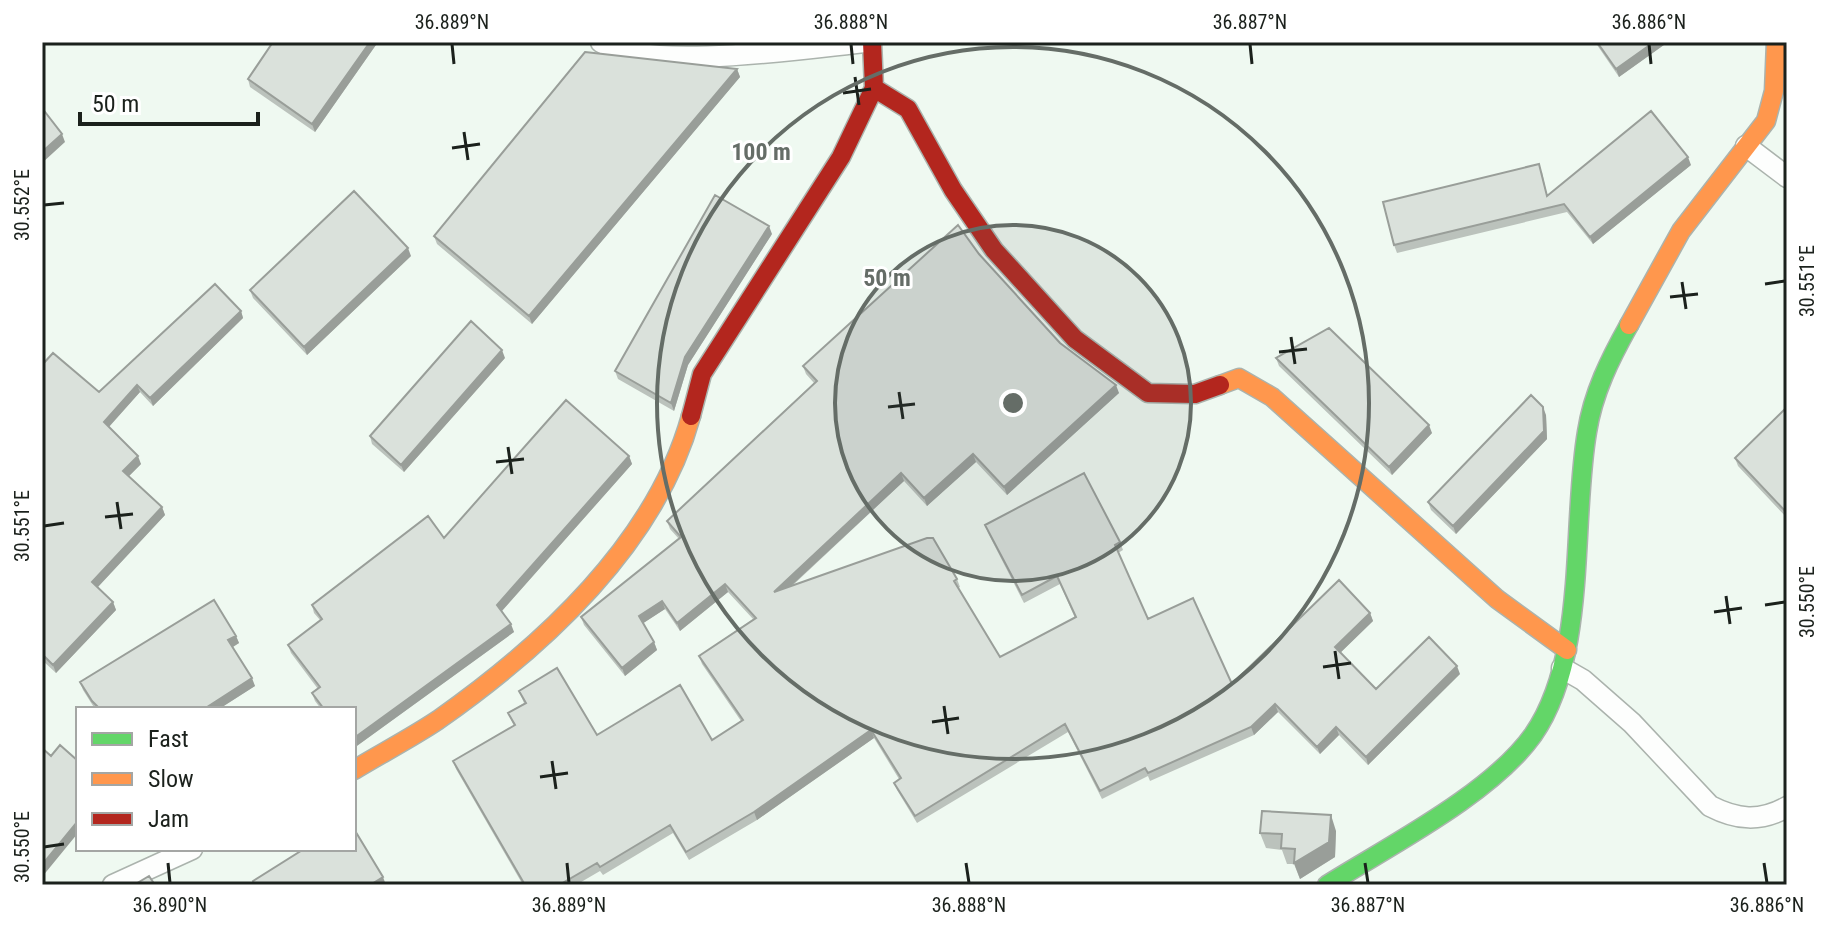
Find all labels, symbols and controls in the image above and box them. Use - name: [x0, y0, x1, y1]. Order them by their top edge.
- text: 36.889°N: [415, 10, 489, 34]
- text: 36.888°N: [814, 10, 888, 34]
- text: 36.887°N: [1213, 10, 1287, 34]
- text: 36.886°N: [1612, 10, 1686, 34]
- scale bar: [80, 76, 258, 126]
- text: 50 m: [92, 90, 139, 118]
- text: 100 m: [731, 138, 791, 166]
- text: 30.552°E: [10, 169, 34, 241]
- text: 30.551°E: [1795, 245, 1819, 317]
- text: 50 m: [863, 264, 911, 292]
- centre of rings: [999, 389, 1027, 417]
- text: 30.551°E: [10, 490, 34, 562]
- text: 30.550°E: [1795, 566, 1819, 638]
- legend: [76, 707, 356, 851]
- text: Fast: [148, 725, 189, 753]
- text: Slow: [148, 765, 194, 793]
- text: Jam: [148, 805, 189, 833]
- text: 30.550°E: [10, 811, 34, 883]
- text: 36.890°N: [133, 893, 207, 917]
- text: 36.889°N: [532, 893, 606, 917]
- text: 36.888°N: [932, 893, 1006, 917]
- text: 36.887°N: [1331, 893, 1405, 917]
- text: 36.886°N: [1730, 893, 1804, 917]

